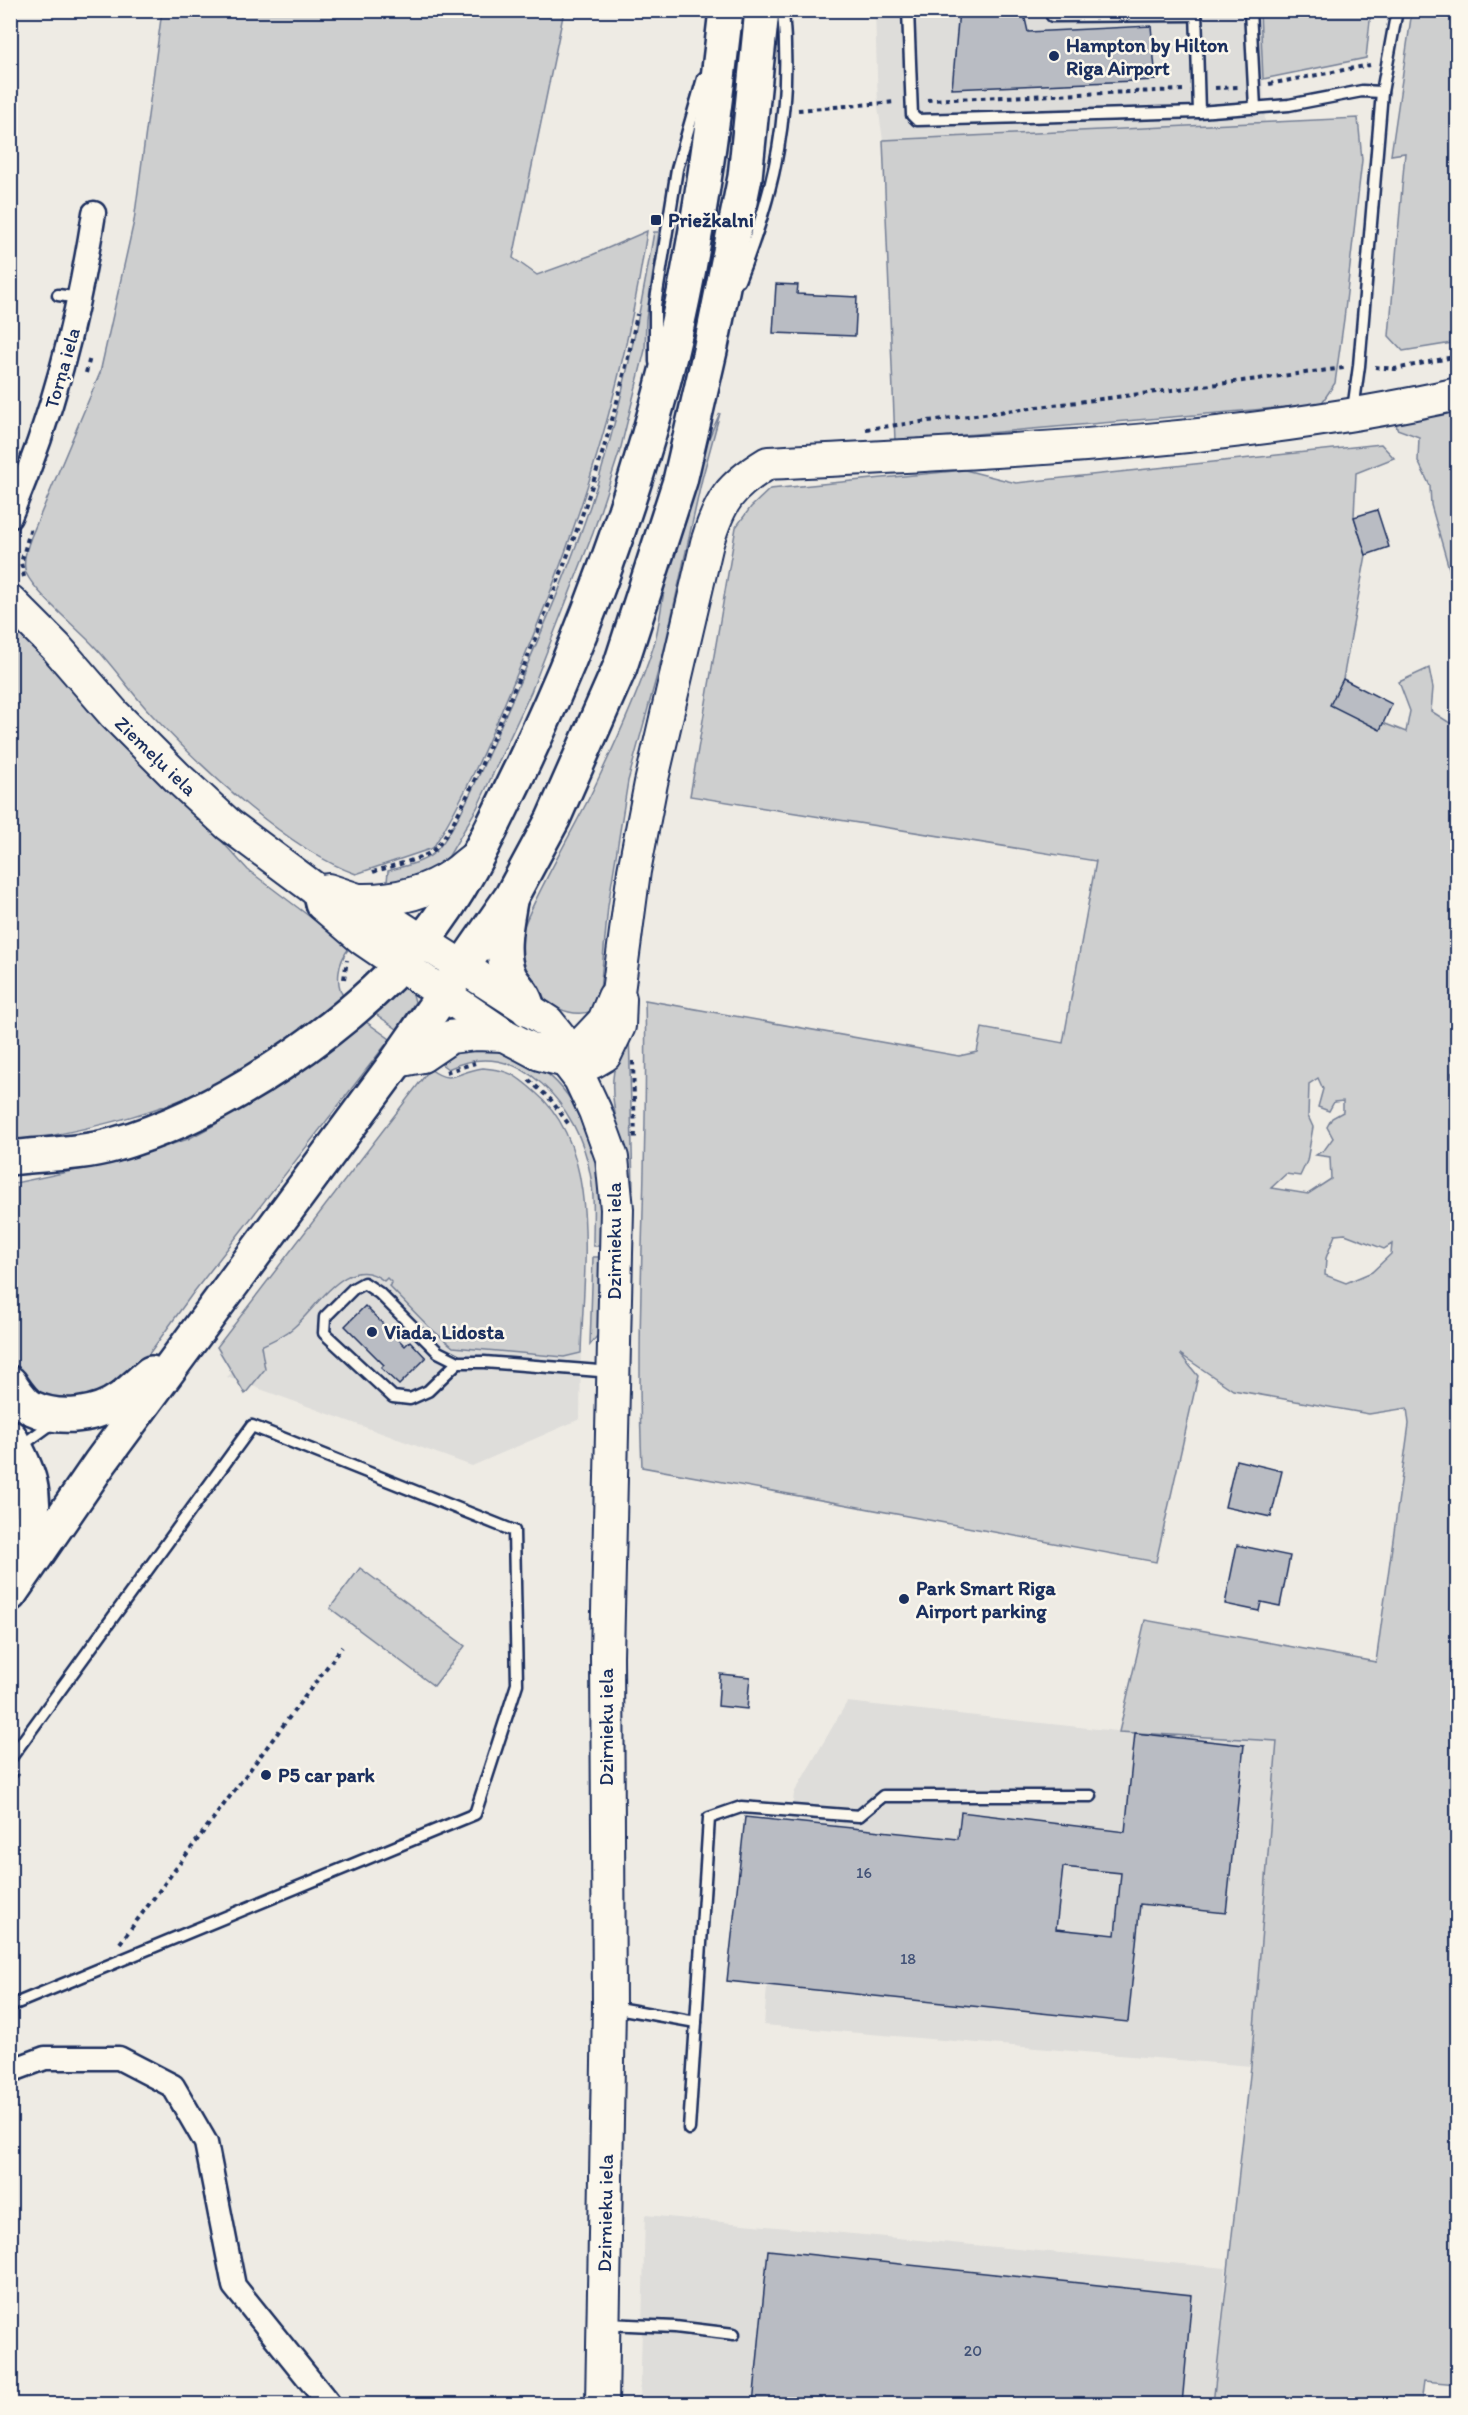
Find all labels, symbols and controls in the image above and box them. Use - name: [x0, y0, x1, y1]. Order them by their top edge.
- place label: Hampton by Hilton Riga Airport: [1066, 33, 1229, 81]
- marker: Hampton by Hilton Riga Airport: [1047, 49, 1061, 63]
- place label: Priežkalni: [668, 208, 754, 232]
- marker: Priežkalni: [649, 213, 663, 227]
- street label: Torņa iela: [39, 325, 85, 411]
- street label: Ziemeļu iela: [110, 711, 202, 801]
- street label: Dzirnieku iela: [602, 1181, 626, 1300]
- place label: Viada, Lidosta: [384, 1320, 505, 1344]
- marker: Viada, Lidosta: [365, 1325, 379, 1339]
- place label: Park Smart Riga Airport parking: [915, 1576, 1056, 1624]
- marker: Park Smart Riga Airport parking: [897, 1592, 911, 1606]
- street label: Dzirnieku iela: [594, 1667, 618, 1786]
- place label: P5 car park: [278, 1763, 376, 1788]
- marker: P5 car park: [259, 1768, 273, 1782]
- house number: 16: [856, 1863, 872, 1882]
- house number: 18: [900, 1949, 916, 1968]
- street label: Dzirnieku iela: [592, 2153, 618, 2272]
- house number: 20: [964, 2341, 982, 2360]

